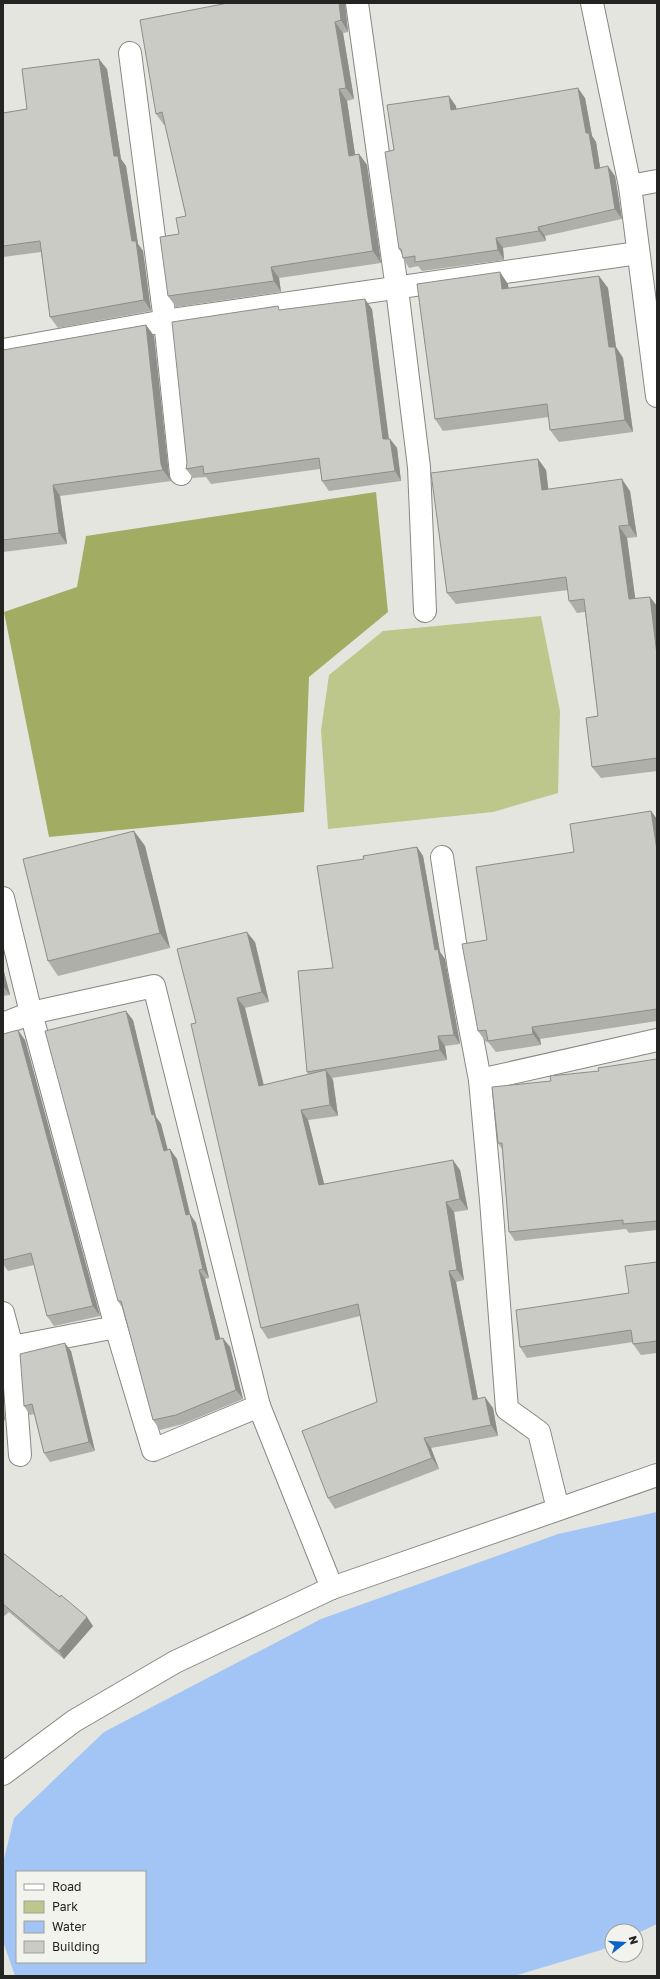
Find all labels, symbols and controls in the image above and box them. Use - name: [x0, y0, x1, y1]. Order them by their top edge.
- legend: [16, 1871, 146, 1963]
- text: Road: [52, 1879, 81, 1894]
- text: Park: [52, 1899, 78, 1914]
- text: Water: [52, 1919, 86, 1934]
- north arrow: [604, 1923, 644, 1963]
- text: N: [627, 1934, 641, 1946]
- text: Building: [52, 1939, 100, 1954]

